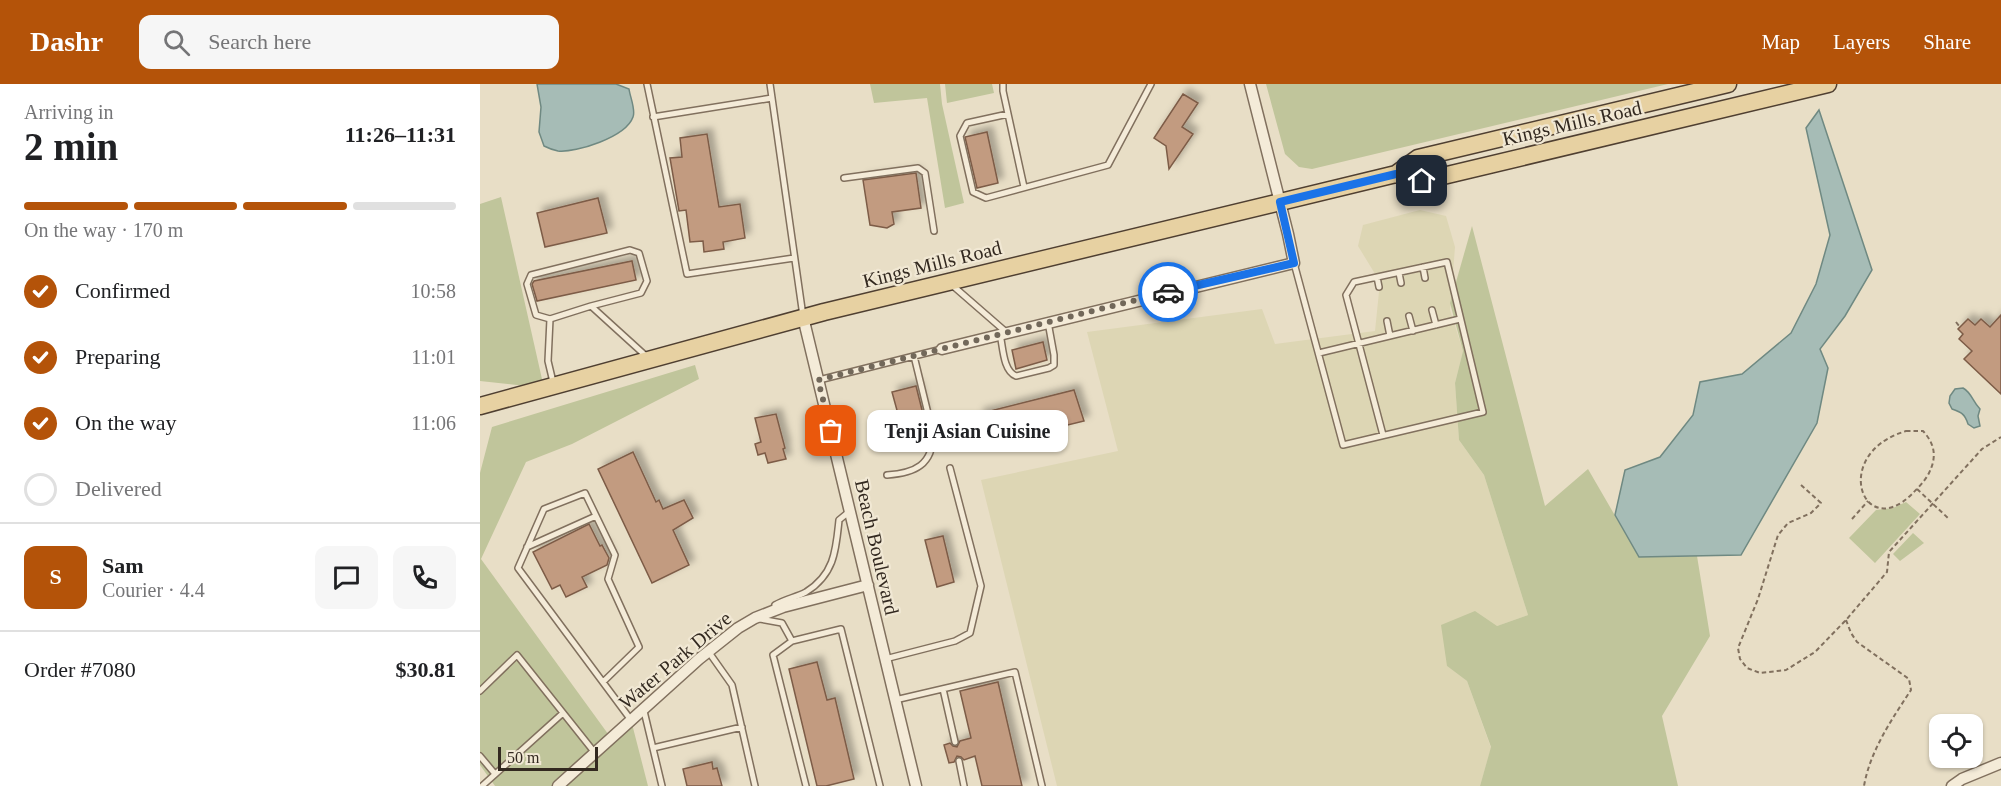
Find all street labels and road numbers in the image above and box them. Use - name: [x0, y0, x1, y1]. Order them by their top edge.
- street label: Kings Mills Road: [1500, 96, 1644, 151]
- street label: Kings Mills Road: [860, 236, 1004, 293]
- street label: Beach Boulevard: [851, 477, 903, 617]
- street label: Water Park Drive: [615, 607, 736, 713]

